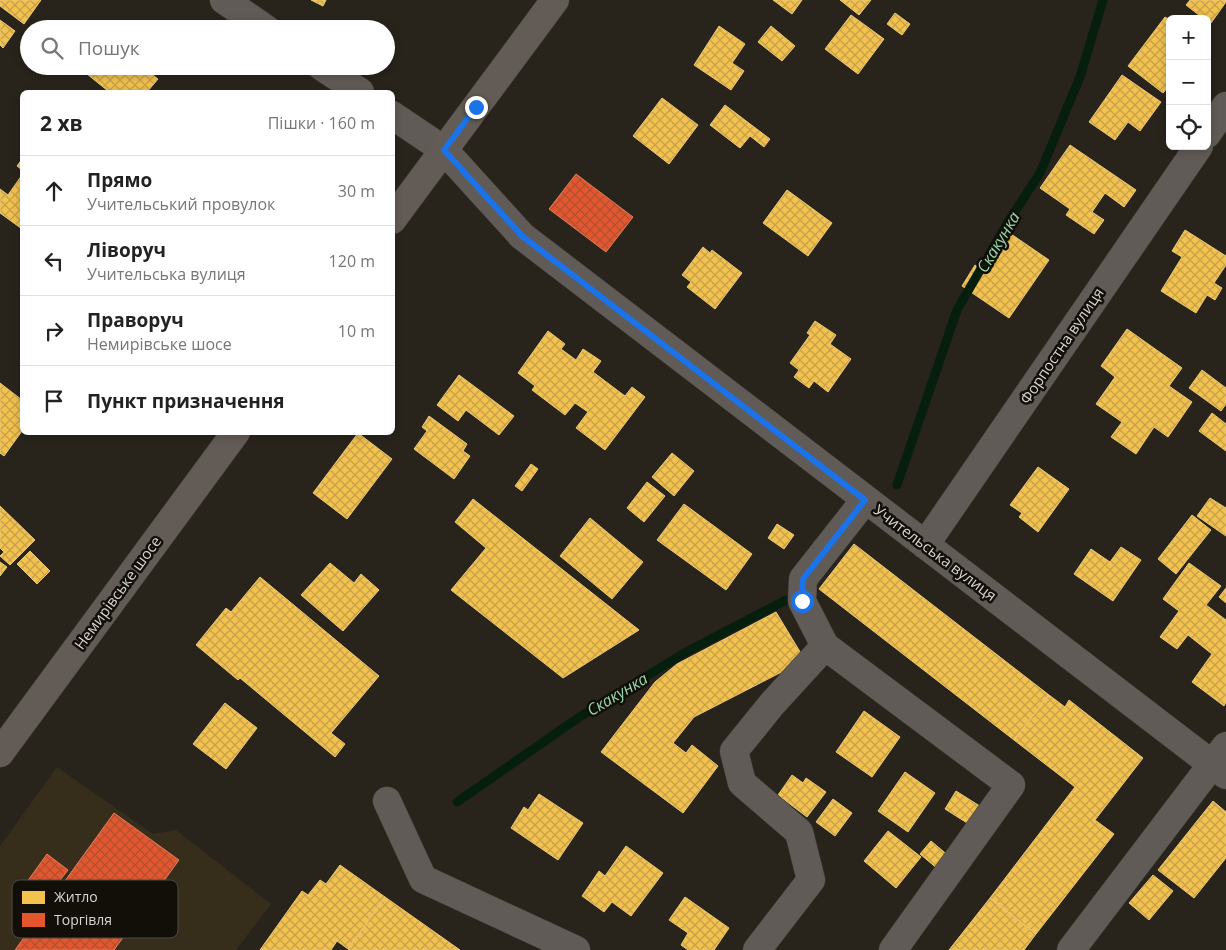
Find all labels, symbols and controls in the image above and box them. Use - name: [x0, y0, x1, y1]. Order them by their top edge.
- map controls: [1166, 15, 1211, 150]
- button: +: [1166, 15, 1211, 60]
- search box: [20, 20, 395, 75]
- icon: search: [38, 34, 66, 62]
- text: Пошук: [78, 35, 140, 61]
- button: −: [1166, 60, 1211, 105]
- route end: [465, 96, 488, 119]
- button: locate: [1166, 105, 1211, 150]
- text: 2 хв: [40, 109, 83, 137]
- text: Пішки · 160 m: [268, 112, 375, 134]
- text: Прямо: [87, 167, 152, 193]
- icon: ahead: [40, 177, 68, 205]
- text: 30 m: [338, 180, 375, 202]
- text: Учительський провулок: [87, 193, 275, 215]
- water label: Скакунка: [971, 207, 1025, 277]
- text: Ліворуч: [87, 237, 166, 263]
- icon: left: [40, 247, 68, 275]
- text: 120 m: [329, 250, 375, 272]
- text: Учительська вулиця: [87, 263, 246, 285]
- street label: Форпостна вулиця: [1015, 283, 1108, 408]
- text: Праворуч: [87, 307, 184, 333]
- icon: right: [40, 317, 68, 345]
- text: 10 m: [338, 320, 375, 342]
- text: Немирівське шосе: [87, 333, 232, 355]
- icon: arrive: [40, 387, 68, 415]
- text: Пункт призначення: [87, 388, 285, 414]
- street label: Учительська вулиця: [870, 499, 1001, 605]
- street label: Немирівське шосе: [69, 532, 165, 653]
- route start: [791, 590, 814, 613]
- water label: Скакунка: [582, 667, 652, 721]
- legend: [12, 880, 178, 938]
- text: Житло: [54, 887, 98, 906]
- text: Торгівля: [54, 910, 112, 929]

